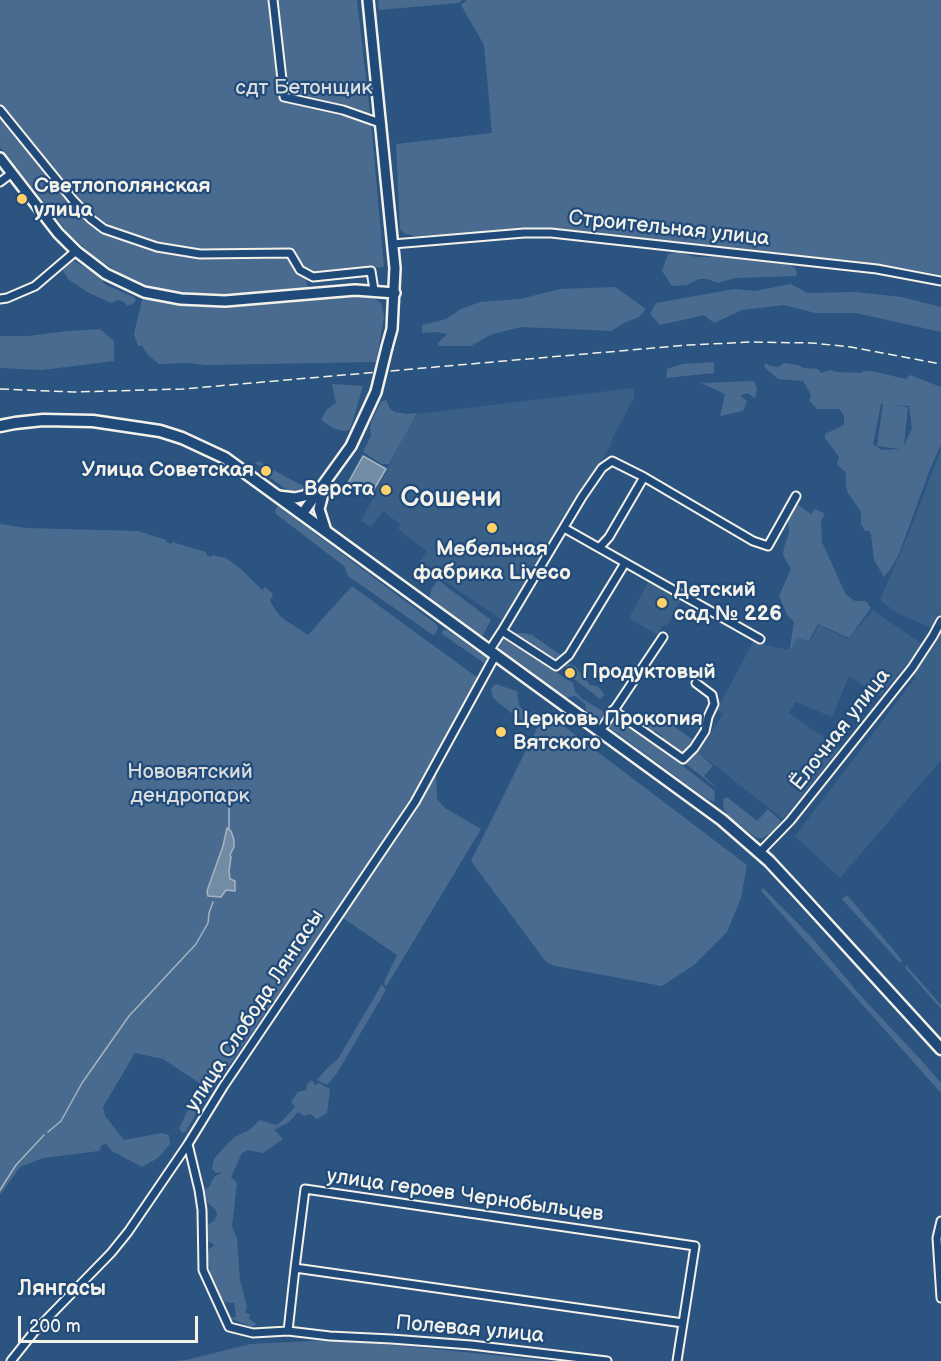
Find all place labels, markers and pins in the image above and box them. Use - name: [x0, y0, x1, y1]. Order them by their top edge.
- place label: Светлополянская улица: [34, 174, 211, 224]
- marker: Светлополянская улица: [15, 192, 29, 206]
- place label: Улица Советская: [82, 458, 254, 484]
- marker: Улица Советская: [259, 464, 273, 478]
- place label: Верста: [304, 477, 374, 503]
- marker: Верста: [379, 483, 393, 497]
- marker: Мебельная фабрика Liveco: [485, 521, 499, 535]
- place label: Мебельная фабрика Liveco: [413, 537, 571, 587]
- place label: Детский сад № 226: [674, 578, 782, 628]
- marker: Детский сад № 226: [655, 596, 669, 610]
- place label: Продуктовый: [582, 660, 716, 686]
- marker: Продуктовый: [563, 666, 577, 680]
- place label: Церковь Прокопия Вятского: [513, 707, 703, 757]
- marker: Церковь Прокопия Вятского: [494, 725, 508, 739]

